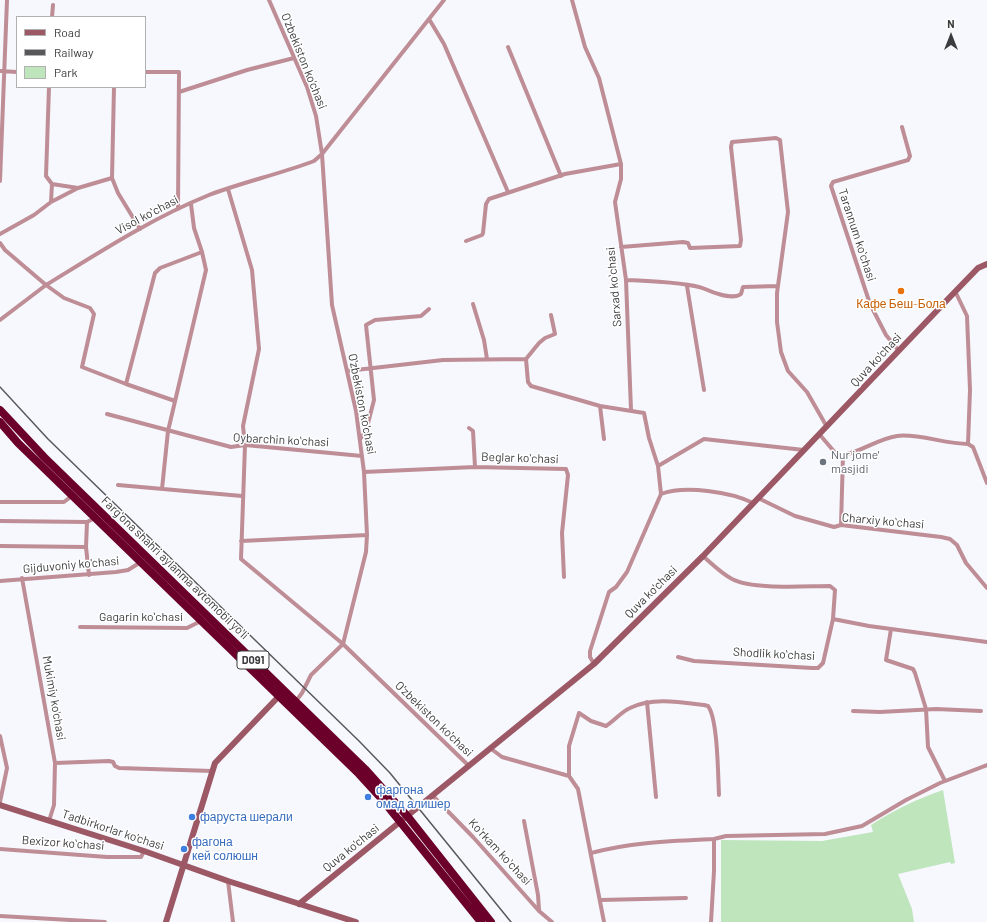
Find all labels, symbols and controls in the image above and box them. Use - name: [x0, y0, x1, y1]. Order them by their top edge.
- street label: O'zbekiston ko'chasi: [278, 11, 330, 111]
- legend: [16, 16, 146, 88]
- north arrow: [931, 16, 971, 56]
- text: N: [947, 17, 955, 30]
- text: Road: [54, 25, 81, 39]
- text: Railway: [54, 45, 93, 59]
- text: Park: [54, 65, 78, 79]
- street label: Tarannum koʻchasi: [835, 187, 879, 283]
- street label: Visol koʻchasi: [113, 192, 181, 238]
- street label: Sarxad koʻchasi: [603, 247, 625, 327]
- marker: Кафе Беш-Бола: [896, 286, 906, 296]
- place label: Кафе Беш-Бола: [856, 297, 946, 311]
- street label: Quva ko'chasi: [847, 330, 905, 390]
- street label: O'zbekiston ko'chasi: [345, 352, 379, 456]
- street label: Oybarchin koʻchasi: [233, 430, 329, 450]
- place label: Nur jome' masjidi: [831, 448, 879, 476]
- street label: Beglar koʻchasi: [481, 449, 559, 467]
- marker: Nur jome' masjidi: [818, 457, 828, 467]
- street label: Fargʻona shahri aylanma avtomobil yoʻli: [98, 494, 252, 642]
- street label: Charxiy koʻchasi: [841, 510, 925, 532]
- street label: Gijduvoniy ko'chasi: [22, 554, 120, 576]
- street label: Quva ko'chasi: [622, 563, 680, 621]
- street label: Gagarin koʻchasi: [99, 610, 183, 624]
- street label: Shodlik koʻchasi: [732, 645, 816, 663]
- road number: D091: [237, 651, 269, 669]
- street label: Mukimiy ko'chasi: [39, 654, 69, 742]
- street label: O'zbekiston ko'chasi: [392, 678, 476, 760]
- place label: фаргона омад алишер: [376, 783, 450, 811]
- marker: фаргона омад алишер: [363, 792, 373, 802]
- street label: Tadbirkorlar ko'chasi: [60, 807, 166, 853]
- place label: фаруста шерали: [200, 810, 293, 824]
- marker: фаруста шерали: [187, 812, 197, 822]
- street label: Koʻrkam koʻchasi: [465, 816, 535, 888]
- street label: Quva ko'chasi: [320, 821, 382, 875]
- street label: Bexizor koʻchasi: [21, 833, 105, 853]
- place label: фагона кей солюшн: [192, 835, 258, 863]
- marker: фагона кей солюшн: [179, 844, 189, 854]

